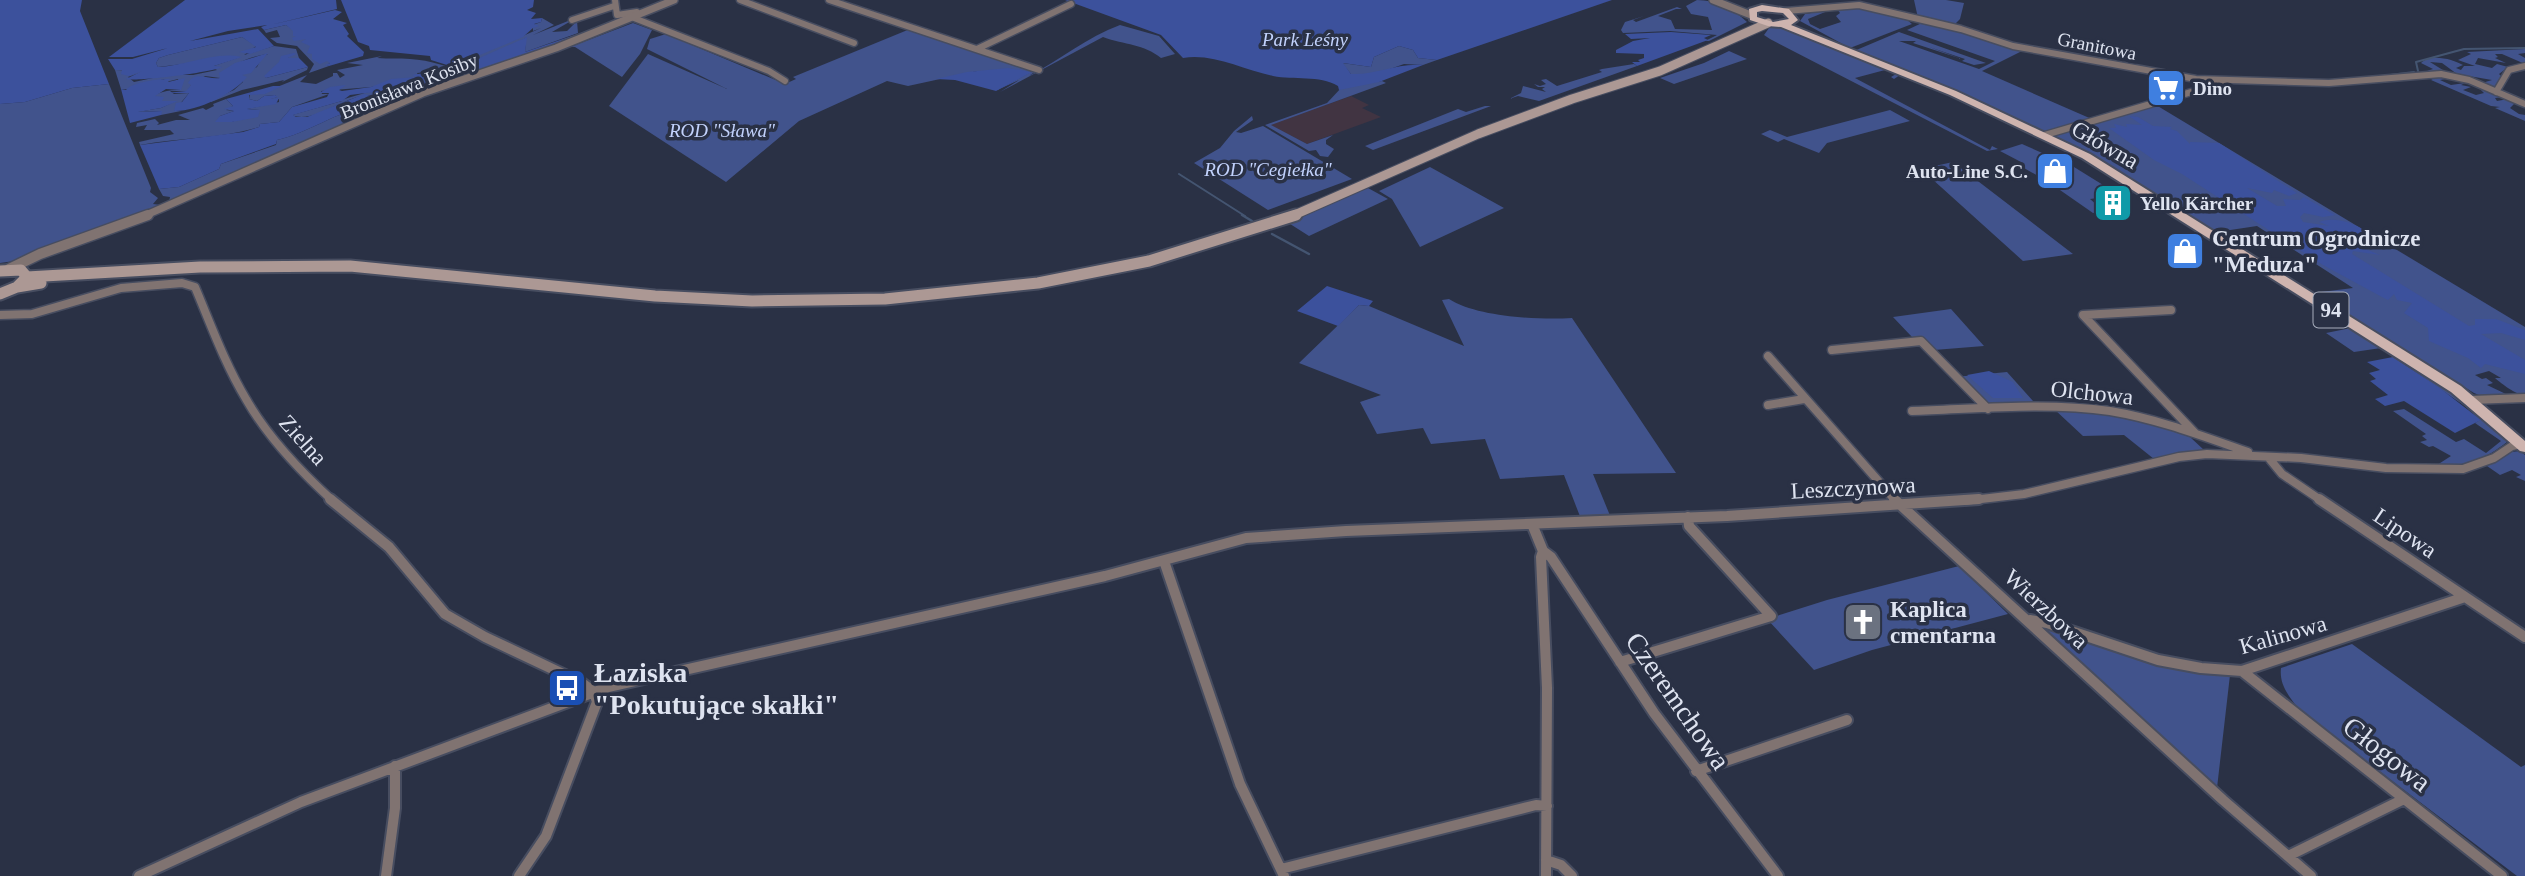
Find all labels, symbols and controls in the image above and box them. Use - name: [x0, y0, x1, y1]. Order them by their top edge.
- street label: Granitowa: [2056, 28, 2139, 64]
- park label: Park Leśny: [1261, 29, 1349, 50]
- street label: Bronisława Kosiby: [337, 49, 481, 123]
- supermarket icon: Dino: [2145, 67, 2187, 109]
- place label: Dino: [2193, 78, 2232, 99]
- street label: Główna: [2067, 116, 2143, 174]
- park label: ROD "Sława": [668, 120, 776, 141]
- shop icon: Auto-Line S.C.: [2034, 150, 2076, 192]
- park label: ROD "Cegiełka": [1203, 159, 1333, 180]
- place label: Auto-Line S.C.: [1906, 161, 2028, 182]
- building icon: Yello Kärcher: [2092, 182, 2134, 224]
- place label: Yello Kärcher: [2140, 193, 2254, 214]
- place label: Centrum Ogrodnicze "Meduza": [2212, 226, 2420, 277]
- shop icon: Centrum Ogrodnicze "Meduza": [2164, 230, 2206, 272]
- road number: 94: [2314, 292, 2348, 328]
- street label: Olchowa: [2049, 376, 2135, 410]
- street label: Zielna: [274, 410, 332, 470]
- street label: Leszczynowa: [1790, 472, 1916, 504]
- street label: Lipowa: [2369, 503, 2441, 563]
- street label: Wierzbowa: [1999, 564, 2093, 654]
- place label: Kaplica cmentarna: [1890, 597, 1997, 648]
- church icon: Kaplica cmentarna: [1842, 601, 1884, 643]
- street label: Kalinowa: [2237, 611, 2329, 659]
- street label: Czeremchowa: [1619, 627, 1737, 776]
- place label: Łaziska "Pokutujące skałki": [594, 657, 839, 720]
- bus stop icon: Łaziska "Pokutujące skałki": [546, 667, 588, 709]
- street label: Głogowa: [2337, 710, 2437, 798]

